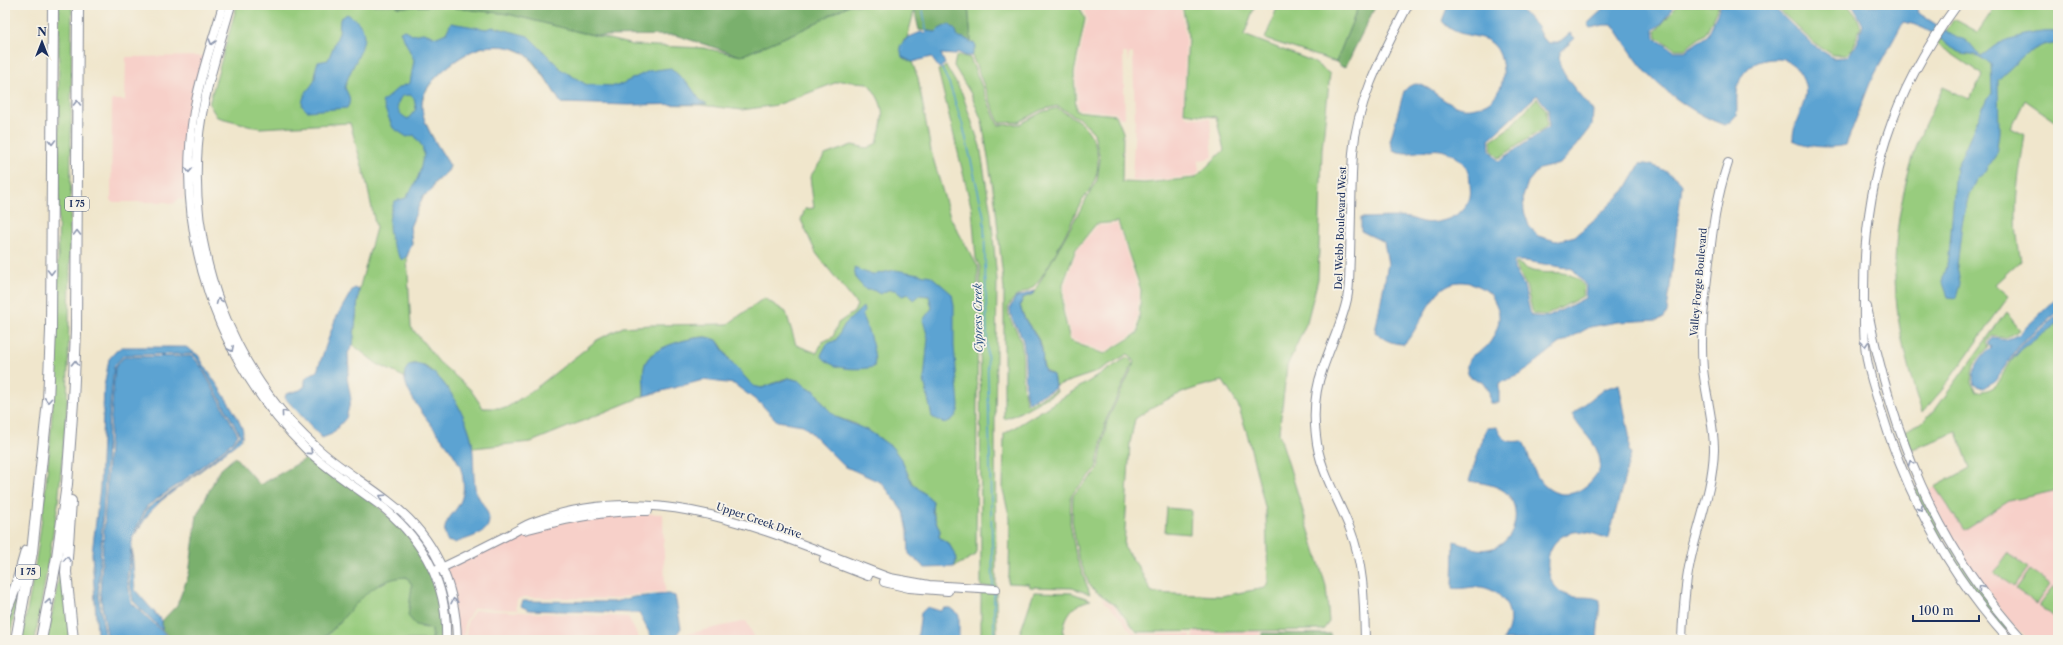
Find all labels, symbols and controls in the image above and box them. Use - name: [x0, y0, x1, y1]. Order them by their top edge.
- north arrow: [22, 22, 62, 62]
- text: N: [37, 25, 47, 39]
- one-way arrow: [208, 39, 217, 46]
- one-way arrow: [73, 100, 81, 106]
- one-way arrow: [48, 139, 56, 145]
- street label: Del Webb Boulevard West: [1332, 166, 1349, 290]
- one-way arrow: [185, 167, 194, 173]
- road number: I 75: [65, 197, 89, 211]
- street label: Valley Forge Boulevard: [1687, 227, 1710, 338]
- one-way arrow: [73, 230, 81, 236]
- one-way arrow: [47, 269, 55, 275]
- water label: Cypress Creek: [970, 283, 986, 353]
- one-way arrow: [216, 297, 224, 304]
- one-way arrow: [1860, 341, 1869, 347]
- one-way arrow: [227, 345, 234, 352]
- one-way arrow: [71, 360, 79, 366]
- one-way arrow: [44, 397, 53, 403]
- one-way arrow: [281, 410, 288, 417]
- one-way arrow: [305, 447, 313, 454]
- one-way arrow: [1907, 459, 1915, 466]
- one-way arrow: [380, 495, 387, 502]
- street label: Upper Creek Drive: [714, 500, 804, 541]
- one-way arrow: [1915, 504, 1922, 512]
- one-way arrow: [62, 556, 71, 562]
- road number: I 75: [16, 565, 40, 579]
- one-way arrow: [1978, 585, 1986, 592]
- scale bar: [1913, 597, 1979, 623]
- one-way arrow: [450, 598, 458, 604]
- one-way arrow: [44, 599, 52, 605]
- text: 100 m: [1919, 603, 1954, 618]

